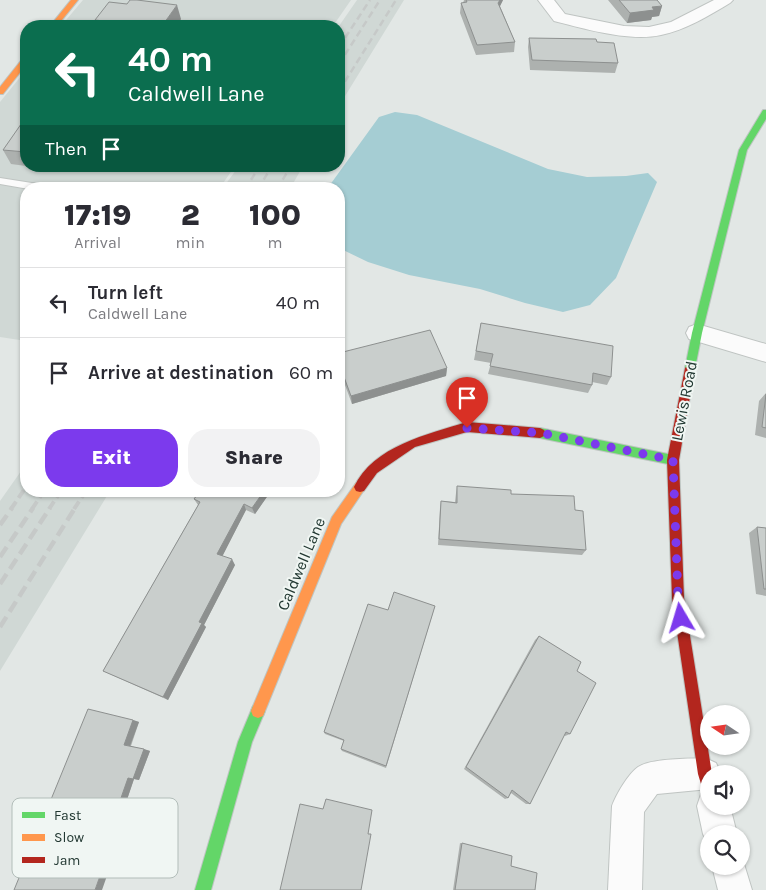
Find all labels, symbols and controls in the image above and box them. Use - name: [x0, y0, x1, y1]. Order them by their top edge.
- text: 40 m: [128, 39, 213, 80]
- icon: left: [45, 40, 110, 105]
- text: Caldwell Lane: [128, 81, 265, 107]
- icon: arrive: [97, 135, 125, 163]
- text: Then: [45, 138, 87, 160]
- text: 17:19: [64, 197, 131, 233]
- text: 2: [181, 197, 200, 233]
- text: 100: [249, 197, 301, 233]
- text: Arrival: [74, 233, 121, 252]
- text: min: [176, 233, 205, 252]
- text: m: [267, 233, 282, 252]
- text: Turn left: [88, 282, 163, 304]
- icon: left: [45, 289, 73, 317]
- text: 40 m: [276, 292, 320, 314]
- text: Caldwell Lane: [88, 304, 187, 323]
- icon: arrive: [45, 359, 73, 387]
- street label: Lewis Road: [667, 359, 701, 443]
- text: Arrive at destination: [88, 362, 274, 384]
- text: 60 m: [289, 362, 333, 384]
- pin: [446, 377, 488, 428]
- icon: arrive: [453, 384, 481, 412]
- button: Exit: [45, 429, 178, 487]
- button: Share: [188, 429, 320, 487]
- street label: Caldwell Lane: [273, 515, 329, 613]
- position arrow: [654, 591, 706, 643]
- north arrow: [700, 705, 750, 755]
- map controls: [700, 705, 750, 875]
- button: sound: [700, 765, 750, 815]
- legend: [12, 798, 178, 878]
- text: Fast: [54, 807, 81, 824]
- button: search: [700, 825, 750, 875]
- text: Slow: [54, 829, 84, 846]
- text: Jam: [54, 852, 80, 869]

